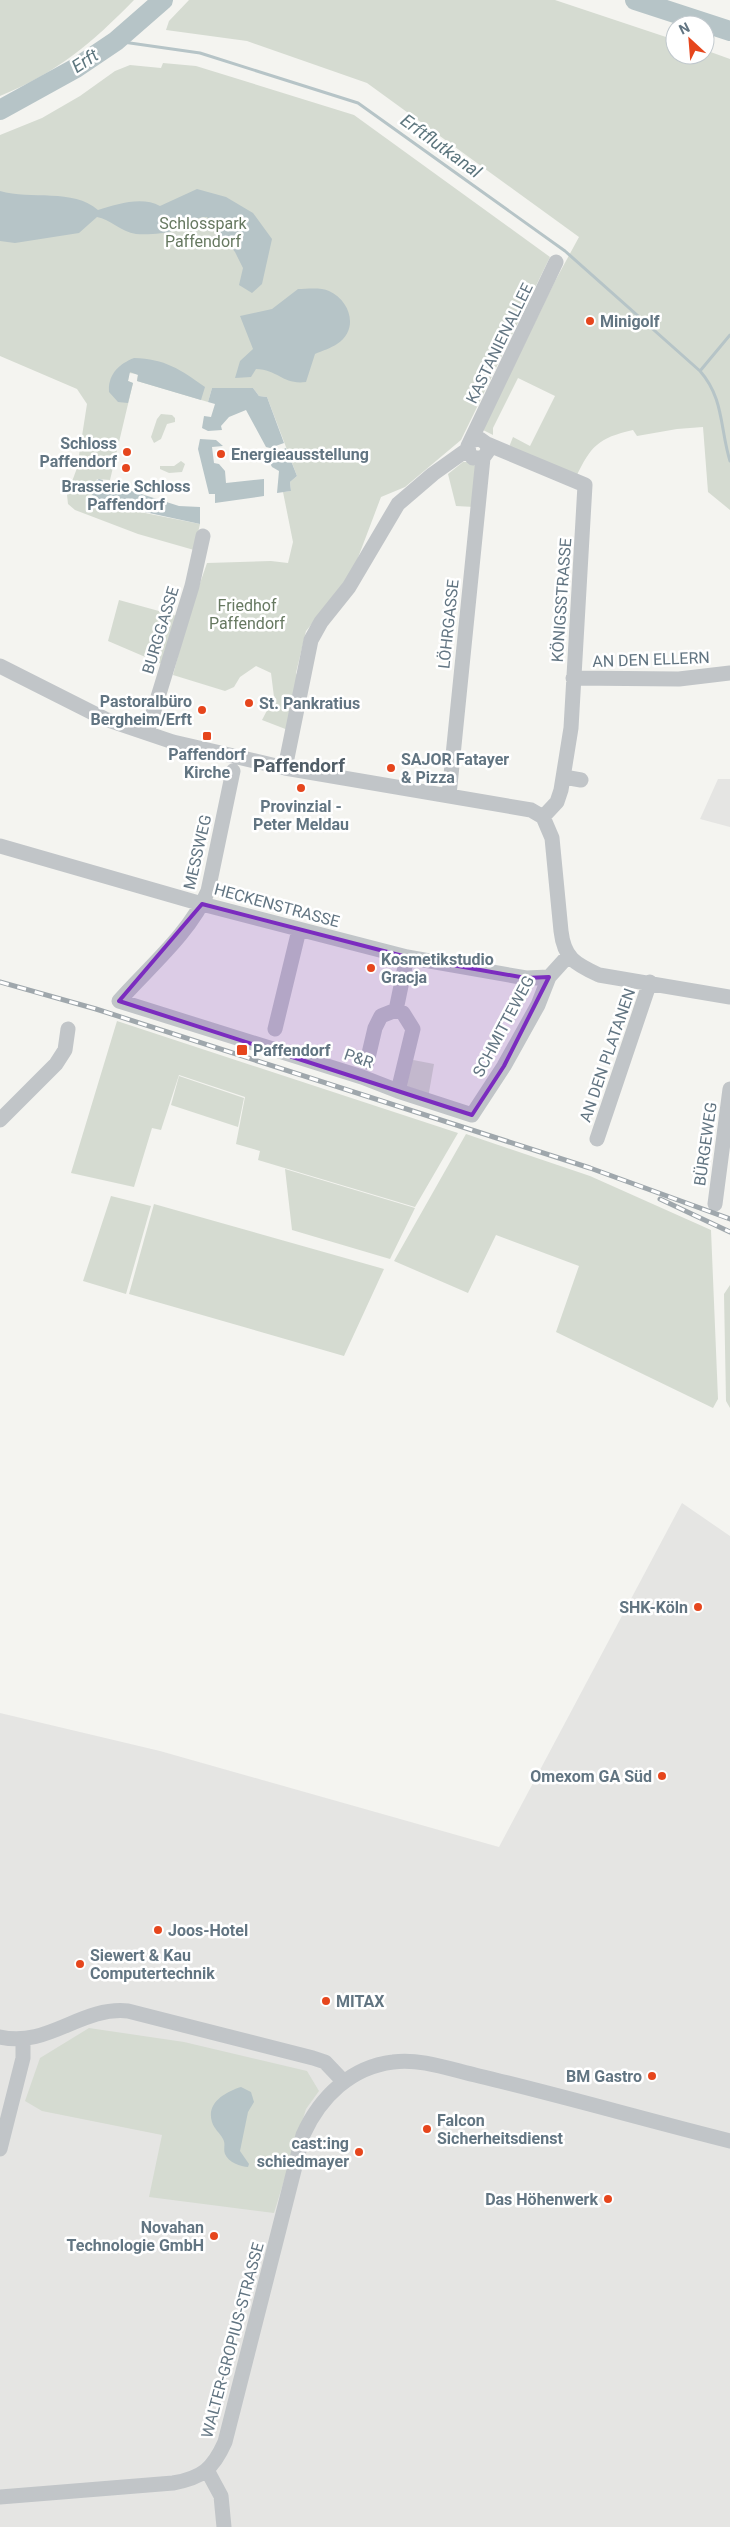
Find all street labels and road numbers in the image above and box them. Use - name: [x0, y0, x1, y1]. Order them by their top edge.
- street label: KASTANIENALLEE: [462, 280, 537, 407]
- street label: KÖNIGSSTRASSE: [548, 537, 575, 663]
- street label: LÖHRGASSE: [434, 578, 463, 670]
- street label: BURGGASSE: [138, 584, 183, 676]
- street label: AN DEN ELLERN: [592, 648, 710, 671]
- street label: MESSWEG: [180, 813, 215, 891]
- street label: HECKENSTRASSE: [212, 880, 342, 931]
- street label: SCHMITTEWEG: [469, 972, 538, 1080]
- street label: AN DEN PLATANEN: [576, 986, 639, 1125]
- street label: P&R: [342, 1045, 376, 1072]
- street label: BÜRGEWEG: [690, 1101, 721, 1187]
- street label: WALTER-GROPIUS-STRASSE: [197, 2240, 268, 2440]

